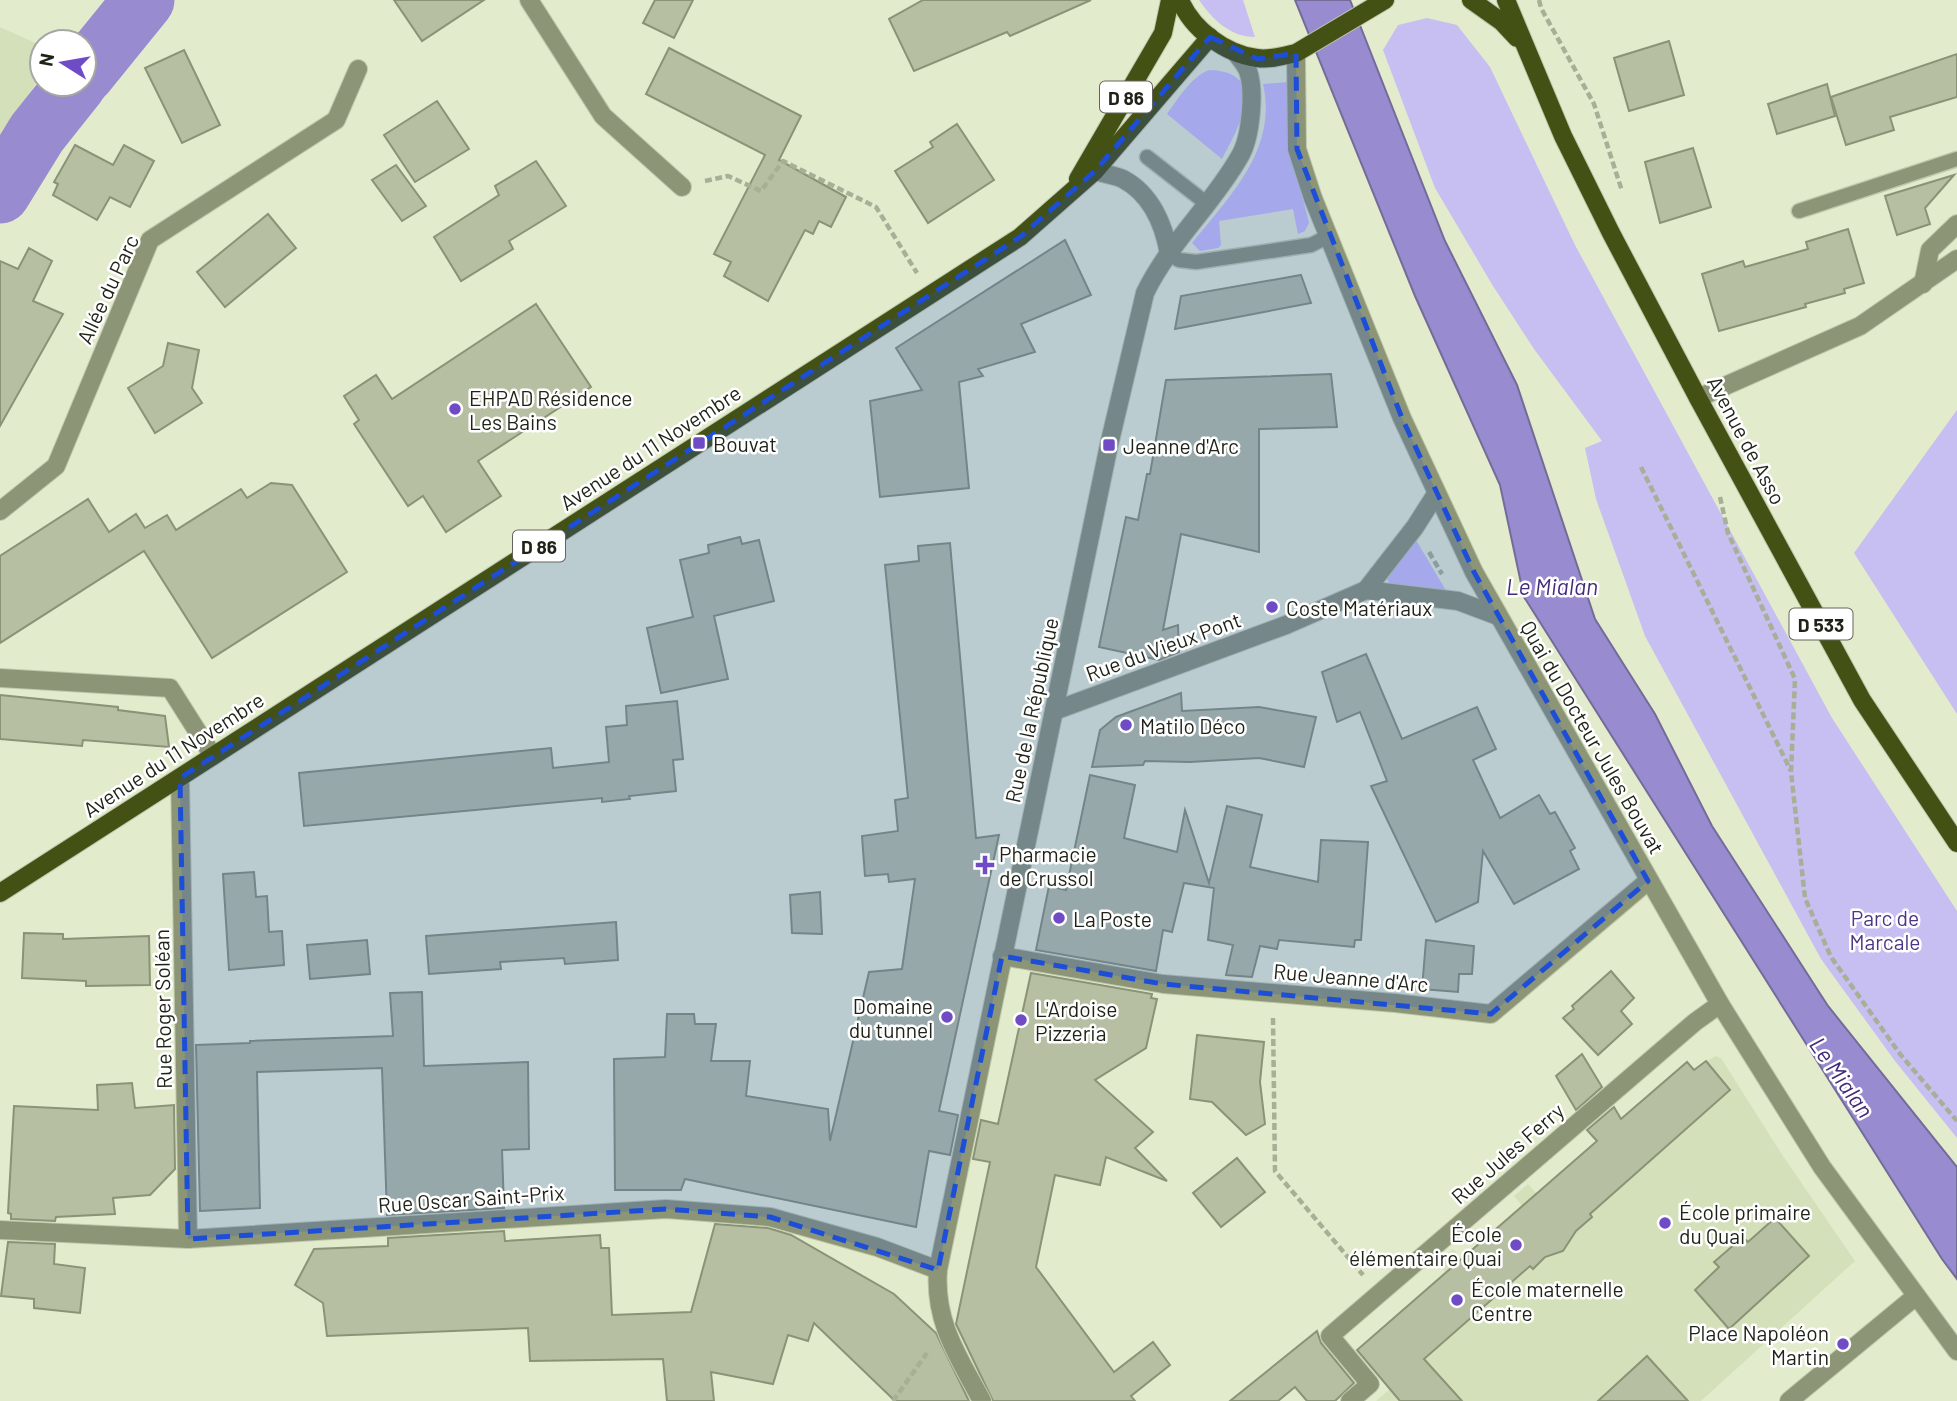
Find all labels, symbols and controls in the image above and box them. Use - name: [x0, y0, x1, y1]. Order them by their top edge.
- north arrow: [28, 28, 98, 98]
- text: N: [33, 51, 58, 68]
- road number: D 86: [1100, 82, 1152, 113]
- street label: Allée du Parc: [71, 230, 143, 348]
- street label: Avenue de Asso: [1703, 371, 1791, 509]
- street label: Avenue du 11 Novembre: [555, 379, 745, 515]
- place label: EHPAD Résidence Les Bains: [469, 385, 632, 434]
- marker: EHPAD Résidence Les Bains: [447, 401, 463, 417]
- place label: Bouvat: [713, 431, 777, 456]
- place label: Jeanne d'Arc: [1123, 433, 1239, 458]
- marker: Bouvat: [691, 435, 707, 451]
- marker: Jeanne d'Arc: [1101, 437, 1117, 453]
- road number: D 86: [513, 530, 565, 562]
- water label: Le Mialan: [1506, 572, 1598, 600]
- place label: Coste Matériaux: [1286, 595, 1432, 620]
- marker: Coste Matériaux: [1264, 599, 1280, 615]
- street label: Rue du Vieux Pont: [1082, 606, 1244, 686]
- road number: D 533: [1790, 608, 1853, 639]
- street label: Rue de la République: [999, 615, 1063, 805]
- street label: Quai du Docteur Jules Bouvat: [1516, 616, 1670, 858]
- street label: Avenue du 11 Novembre: [78, 686, 268, 822]
- place label: Matilo Déco: [1140, 713, 1246, 738]
- marker: Matilo Déco: [1118, 717, 1134, 733]
- place label: Pharmacie de Crussol: [999, 841, 1097, 890]
- marker: Pharmacie de Crussol: [977, 857, 993, 873]
- park label: Parc de Marcale: [1850, 905, 1920, 954]
- place label: La Poste: [1073, 906, 1152, 931]
- marker: La Poste: [1051, 910, 1067, 926]
- street label: Rue Roger Soléan: [148, 929, 176, 1089]
- street label: Rue Jeanne d'Arc: [1272, 958, 1430, 996]
- place label: Domaine du tunnel: [849, 993, 933, 1042]
- place label: L'Ardoise Pizzeria: [1035, 996, 1117, 1045]
- marker: Domaine du tunnel: [939, 1009, 955, 1025]
- marker: L'Ardoise Pizzeria: [1013, 1012, 1029, 1028]
- water label: Le Mialan: [1804, 1031, 1880, 1123]
- street label: Rue Jules Ferry: [1446, 1097, 1569, 1209]
- street label: Rue Oscar Saint-Prix: [377, 1179, 565, 1217]
- place label: École primaire du Quai: [1679, 1199, 1811, 1248]
- marker: École primaire du Quai: [1657, 1215, 1673, 1231]
- place label: École élémentaire Quai: [1349, 1221, 1502, 1270]
- marker: École élémentaire Quai: [1508, 1237, 1524, 1253]
- place label: École maternelle Centre: [1471, 1276, 1624, 1325]
- marker: École maternelle Centre: [1449, 1292, 1465, 1308]
- place label: Place Napoléon Martin: [1688, 1320, 1829, 1369]
- marker: Place Napoléon Martin: [1835, 1336, 1851, 1352]

